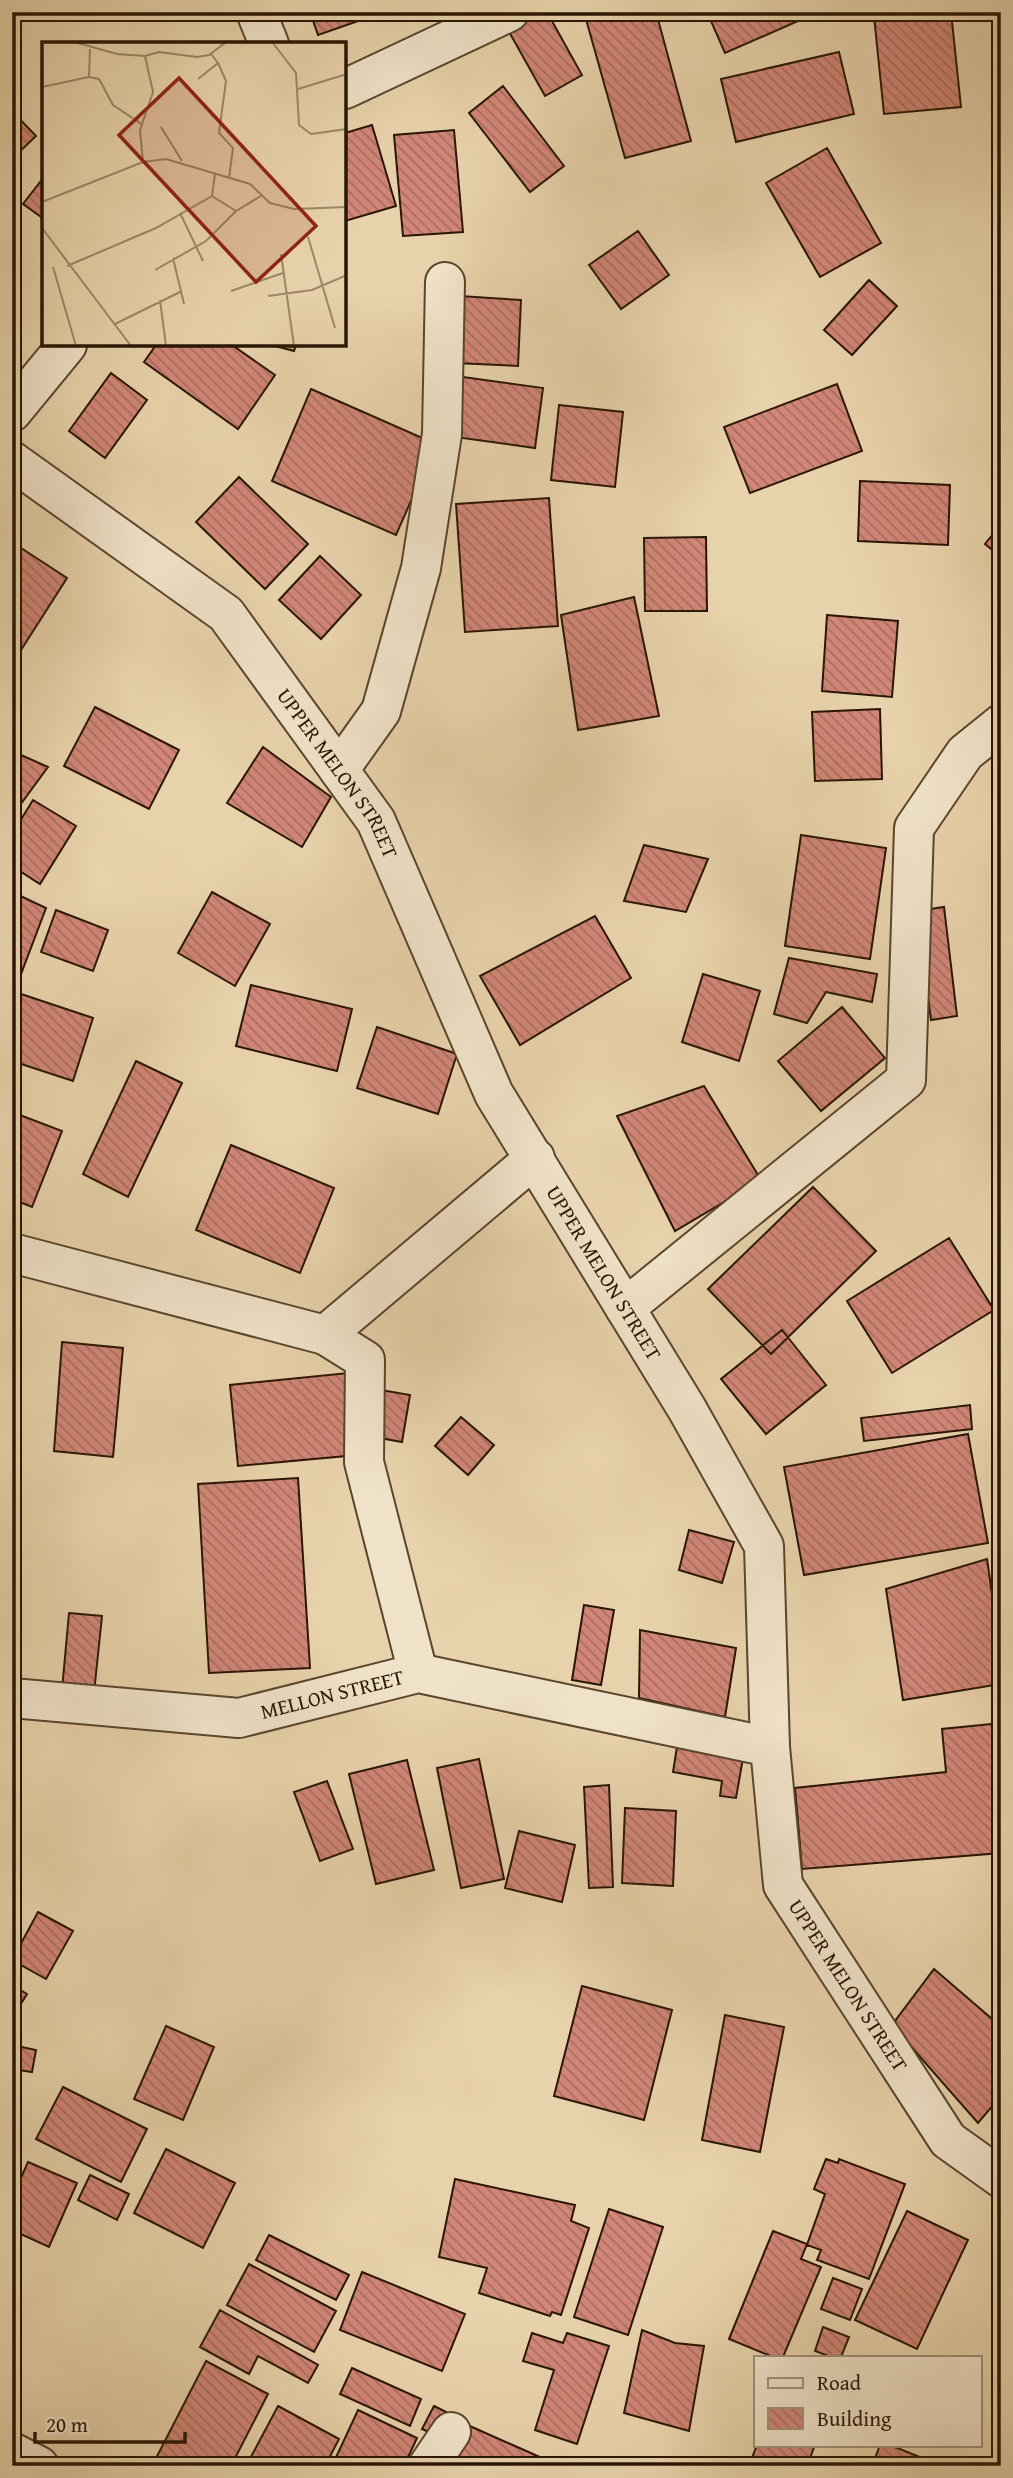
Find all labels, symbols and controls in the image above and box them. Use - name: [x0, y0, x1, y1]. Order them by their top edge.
- inset map: [42, 42, 346, 346]
- street label: UPPER MELON STREET: [270, 681, 406, 863]
- street label: UPPER MELON STREET: [539, 1179, 670, 1366]
- street label: MELLON STREET: [257, 1661, 407, 1727]
- street label: UPPER MELON STREET: [781, 1893, 916, 2078]
- legend: [754, 2356, 982, 2446]
- text: Road: [817, 2367, 862, 2398]
- scale bar: [35, 2401, 186, 2445]
- text: Building: [817, 2403, 892, 2434]
- text: 20 m: [46, 2409, 88, 2440]

